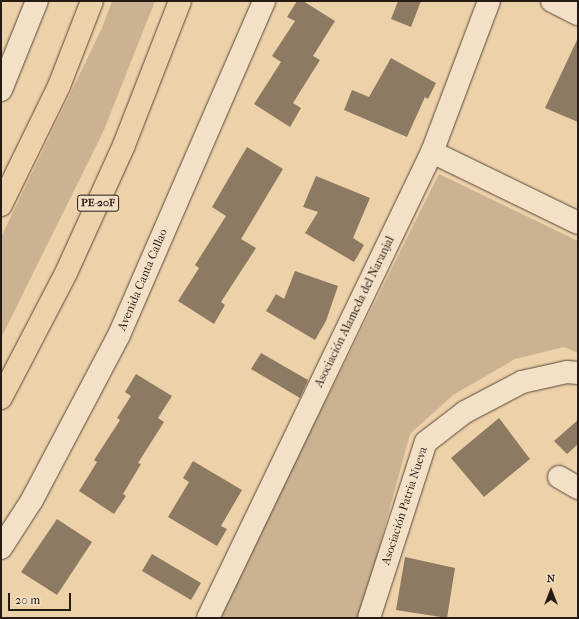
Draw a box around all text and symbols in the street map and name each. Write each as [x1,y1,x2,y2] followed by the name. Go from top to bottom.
[77,194,119,212] road number: PE-20F
[115,227,171,333] street label: Avenida Canta Callao
[312,234,398,390] street label: Asociación Alameda del Naranjal
[379,445,431,567] street label: Asociación Patria Nueva
[531,571,571,611] north arrow
[547,572,555,585] text: N
[10,585,73,611] scale bar
[15,593,40,607] text: 20 m

